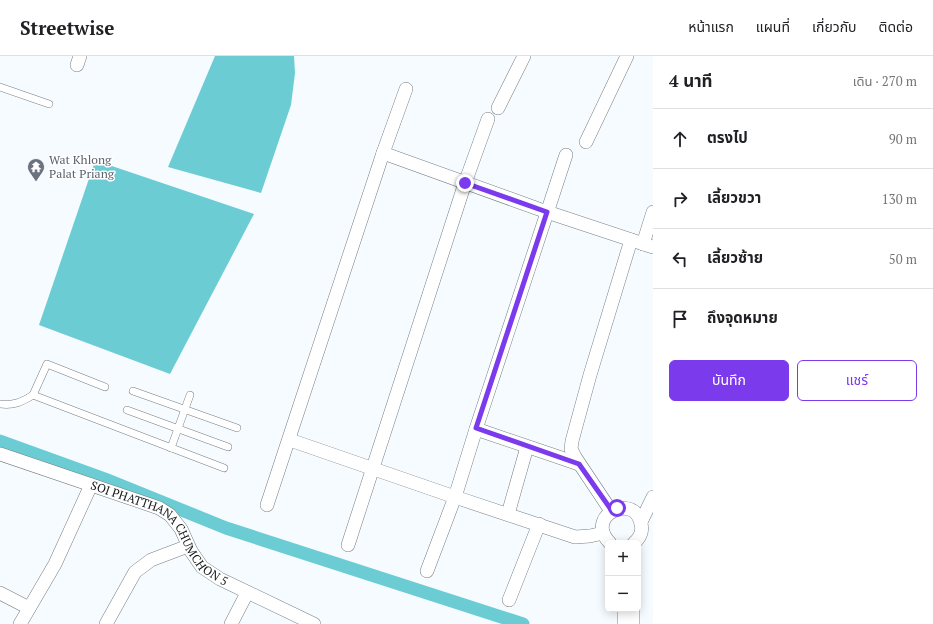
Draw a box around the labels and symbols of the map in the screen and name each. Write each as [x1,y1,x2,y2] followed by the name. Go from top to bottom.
[49,152,115,181] place label: Wat Khlong Palat Priang
[26,157,46,182] temple icon: Wat Khlong Palat Priang
[456,174,474,192] route end
[89,477,231,589] street label: SOI PHATTHANA CHUMCHON 5
[608,499,626,517] route start

